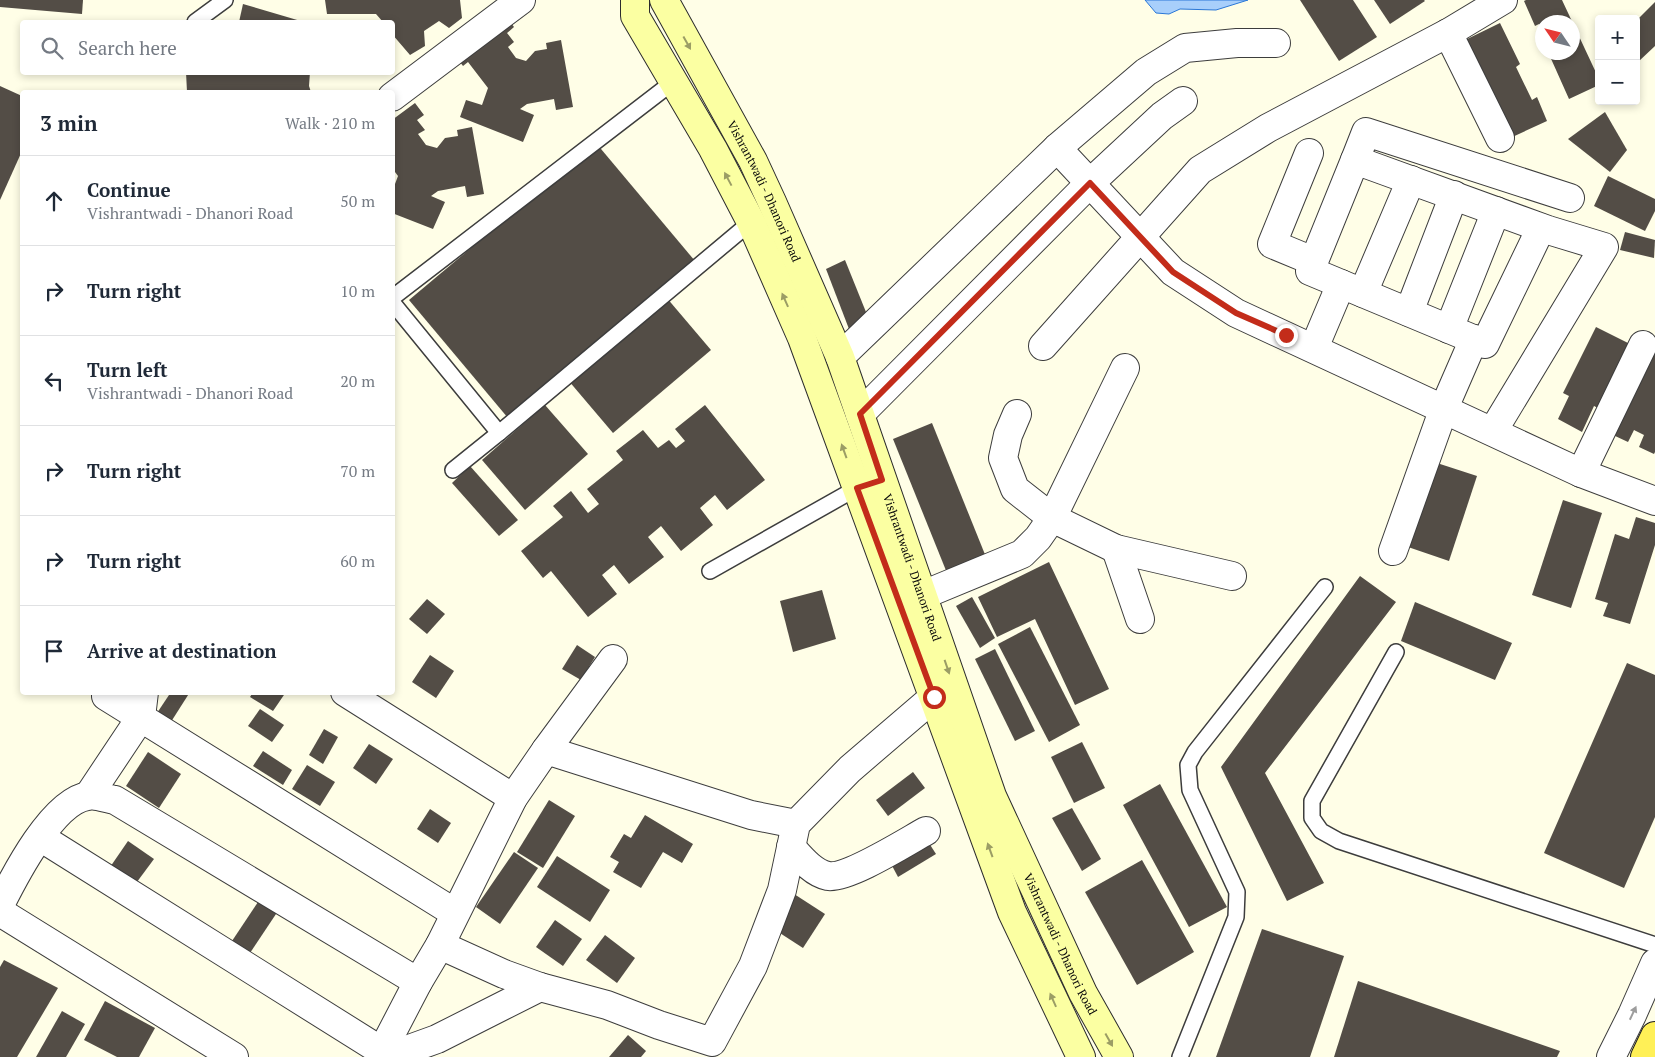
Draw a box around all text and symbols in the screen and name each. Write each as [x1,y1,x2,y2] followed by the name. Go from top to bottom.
[1535,15,1580,60] north arrow
[1595,15,1640,105] map controls
[1595,15,1640,60] button: +
[20,20,395,75] search box
[38,34,66,62] icon: search
[78,35,177,60] text: Search here
[683,36,692,49] one-way arrow
[1595,60,1640,105] button: −
[40,109,97,137] text: 3 min
[285,112,375,134] text: Walk · 210 m
[724,118,805,264] street label: Vishrantwadi - Dhanori Road
[724,172,733,186] one-way arrow
[87,177,171,202] text: Continue
[40,187,68,215] icon: ahead
[340,190,375,212] text: 50 m
[87,202,293,224] text: Vishrantwadi - Dhanori Road
[40,277,68,305] icon: right
[87,278,181,303] text: Turn right
[340,280,375,302] text: 10 m
[780,293,788,307] one-way arrow
[1275,324,1298,347] route end
[87,357,168,382] text: Turn left
[40,367,68,395] icon: left
[340,370,375,392] text: 20 m
[87,382,293,404] text: Vishrantwadi - Dhanori Road
[840,443,848,458] one-way arrow
[40,457,68,485] icon: right
[87,458,181,483] text: Turn right
[340,460,375,482] text: 70 m
[880,492,945,643] street label: Vishrantwadi - Dhanori Road
[40,547,68,575] icon: right
[87,548,181,573] text: Turn right
[340,550,375,572] text: 60 m
[40,637,68,665] icon: arrive
[87,638,276,663] text: Arrive at destination
[944,660,952,675] one-way arrow
[923,686,946,709] route start
[986,842,994,857] one-way arrow
[1021,871,1101,1017] street label: Vishrantwadi - Dhanori Road
[1049,993,1057,1007] one-way arrow
[1629,1006,1637,1020] one-way arrow
[1105,1034,1114,1047] one-way arrow

